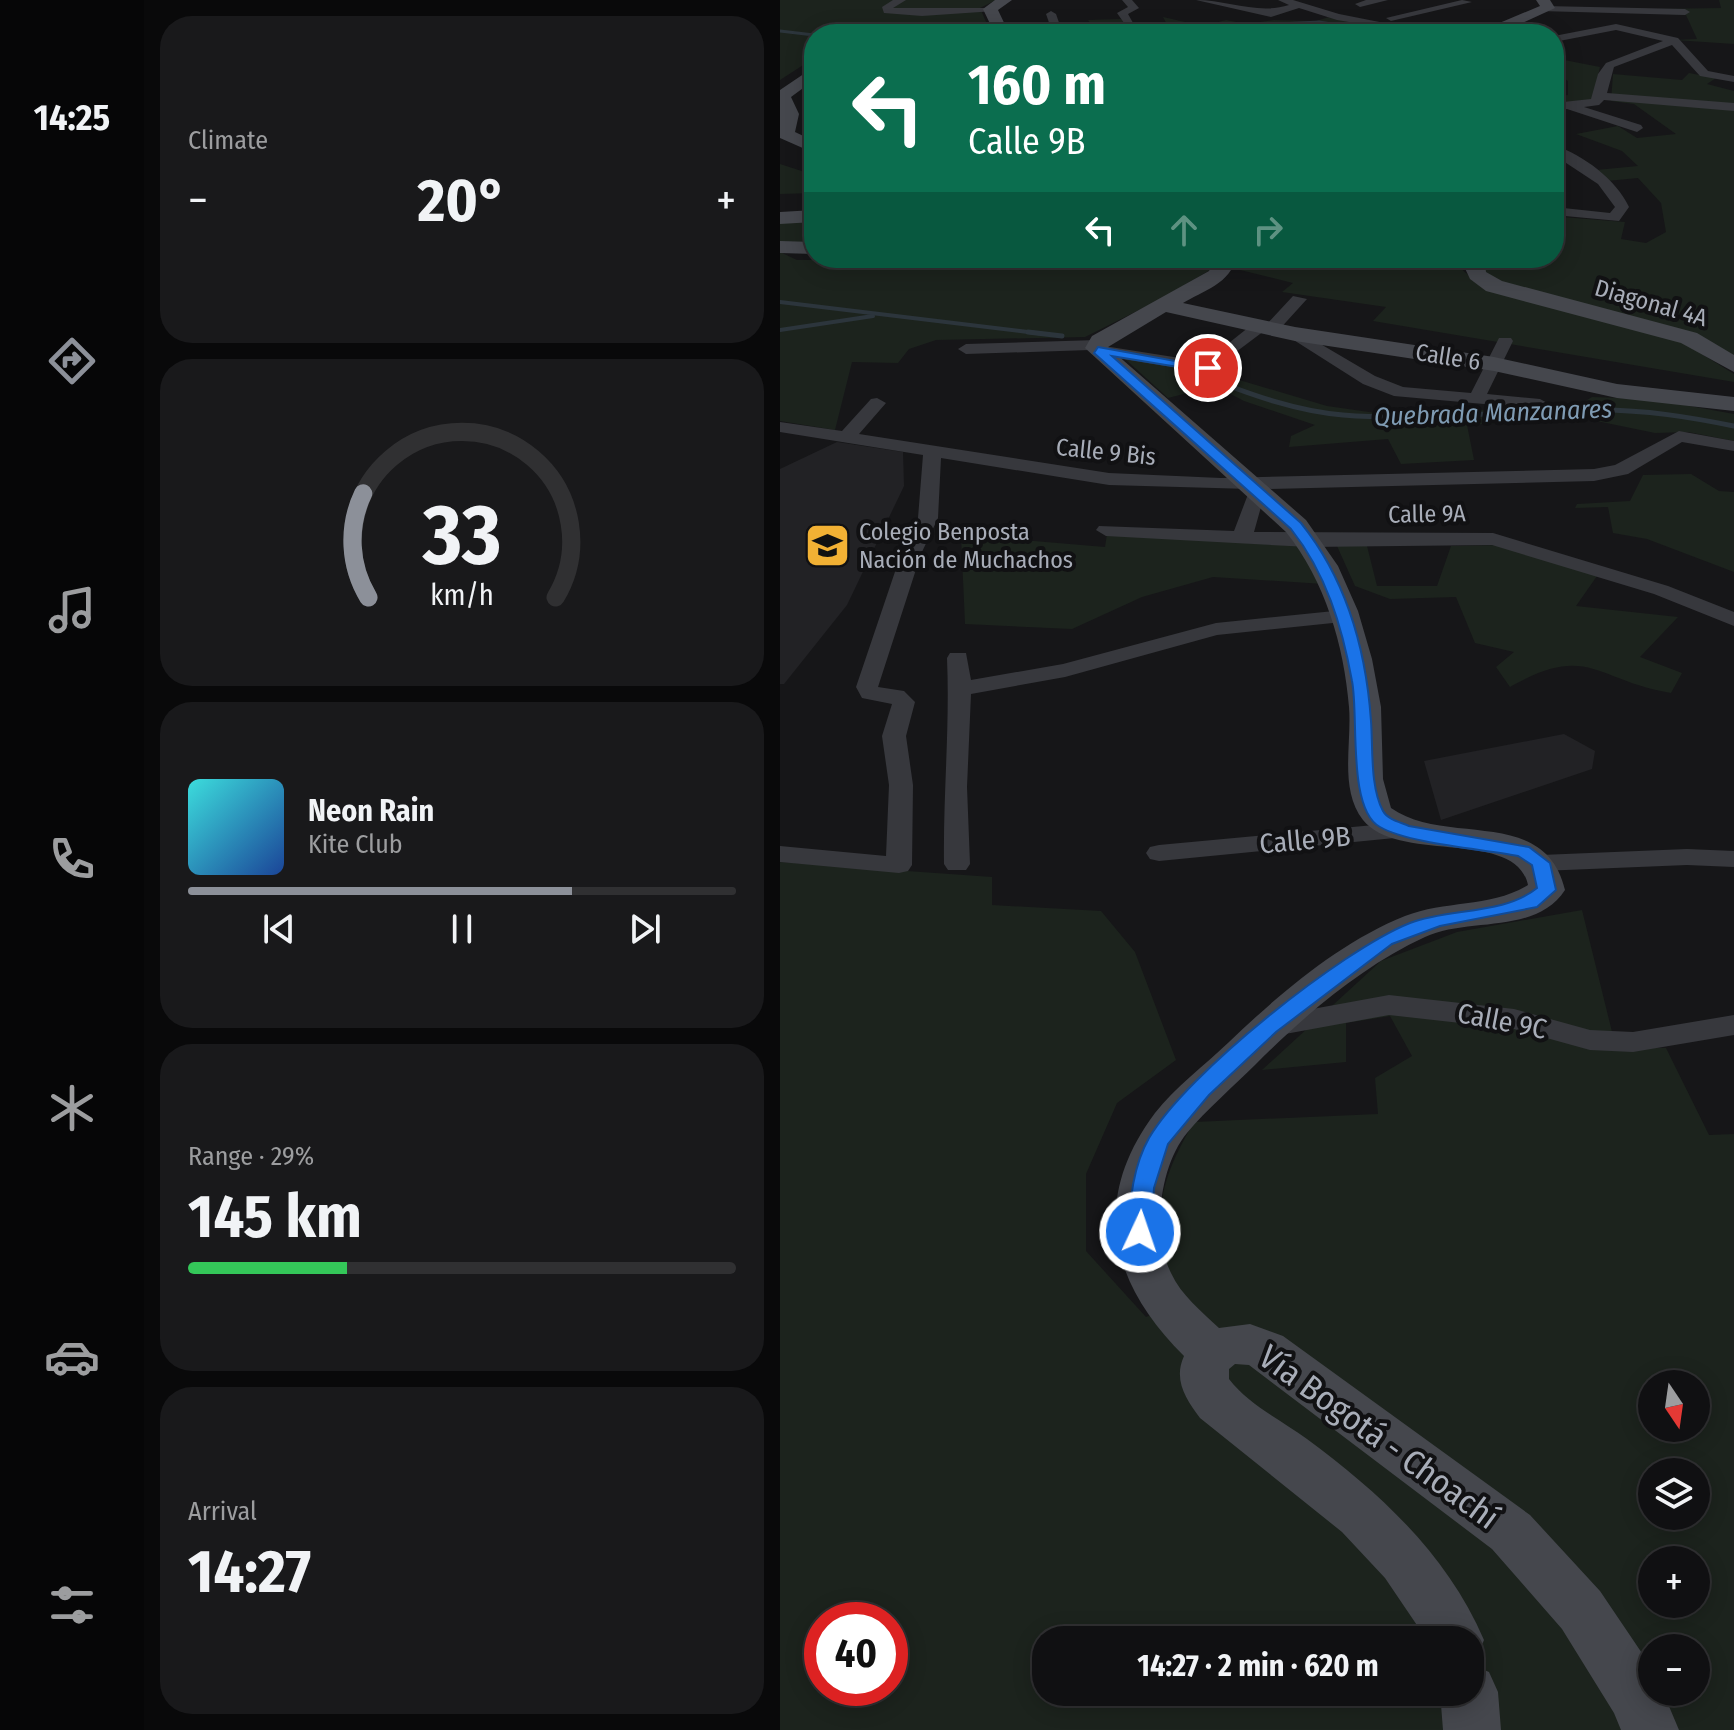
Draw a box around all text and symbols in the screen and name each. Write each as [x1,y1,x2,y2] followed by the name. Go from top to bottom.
[968,52,1106,119] text: 160 m
[836,56,940,160] icon: left
[34,96,110,140] text: 14:25
[968,120,1085,164] text: Calle 9B
[188,125,268,156] text: Climate
[418,165,506,237] text: 20°
[188,174,208,227] text: −
[716,174,736,227] text: +
[1078,208,1122,252] icon: left
[1162,208,1206,252] icon: ahead
[1246,208,1290,252] icon: right
[1592,274,1711,332] street label: Diagonal 4A
[44,333,100,389] icon: directions
[1174,334,1242,402] pin
[1413,338,1483,376] street label: Calle 6
[1186,346,1230,390] icon: arrive
[1373,393,1613,433] water label: Quebrada Manzanares
[1055,433,1157,471] street label: Calle 9 Bis
[422,486,501,586] text: 33
[1388,499,1466,529] street label: Calle 9A
[859,518,1073,574] place label: Colegio Benposta Nación de Muchachos
[804,522,852,570] school or university icon: Colegio Benposta Nación de Muchachos
[430,578,494,613] text: km/h
[44,582,100,638] icon: music
[308,793,434,829] text: Neon Rain
[1258,820,1352,860] street label: Calle 9B
[308,829,403,860] text: Kite Club
[44,831,100,887] icon: phone
[257,907,301,951] icon: previous
[440,907,484,951] icon: pause
[623,907,667,951] icon: next
[1455,996,1549,1046] street label: Calle 9C
[44,1080,100,1136] icon: climate
[188,1141,314,1172] text: Range · 29%
[188,1181,362,1253] text: 145 km
[1098,1190,1182,1274] position arrow
[44,1329,100,1385] icon: car
[1251,1336,1507,1538] street label: Vía Bogotá - Choachí
[1638,1370,1710,1442] north arrow
[1638,1370,1710,1706] map controls
[1638,1458,1710,1530] button: layers
[188,1496,257,1527] text: Arrival
[188,1536,311,1608] text: 14:27
[1638,1546,1710,1618] button: +
[44,1577,100,1633] icon: filters
[804,1602,908,1706] speed limit sign: 40
[1638,1634,1710,1706] button: −
[1137,1648,1379,1684] text: 14:27 · 2 min · 620 m

